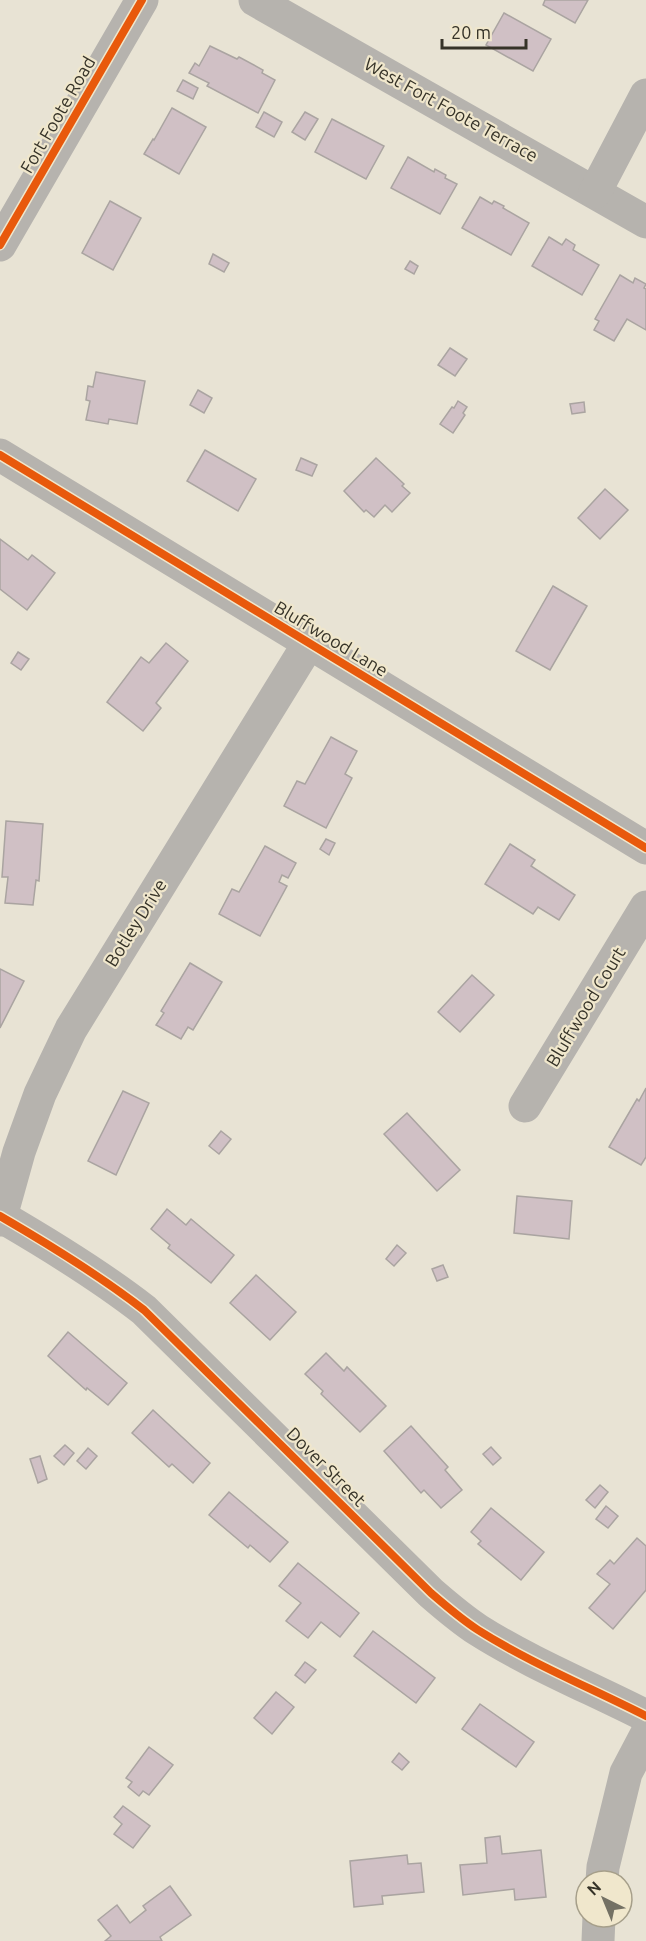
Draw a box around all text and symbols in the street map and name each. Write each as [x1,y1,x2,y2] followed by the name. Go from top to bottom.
[442,12,526,50] scale bar
[451,22,491,42] text: 20 m
[16,53,99,176] street label: Fort Foote Road
[361,53,542,165] street label: West Fort Foote Terrace
[271,596,392,680] street label: Bluffwood Lane
[100,875,170,970] street label: Botley Drive
[542,943,629,1070] street label: Bluffwood Court
[283,1423,370,1510] street label: Dover Street
[574,1869,634,1929] north arrow
[583,1877,604,1899] text: N

